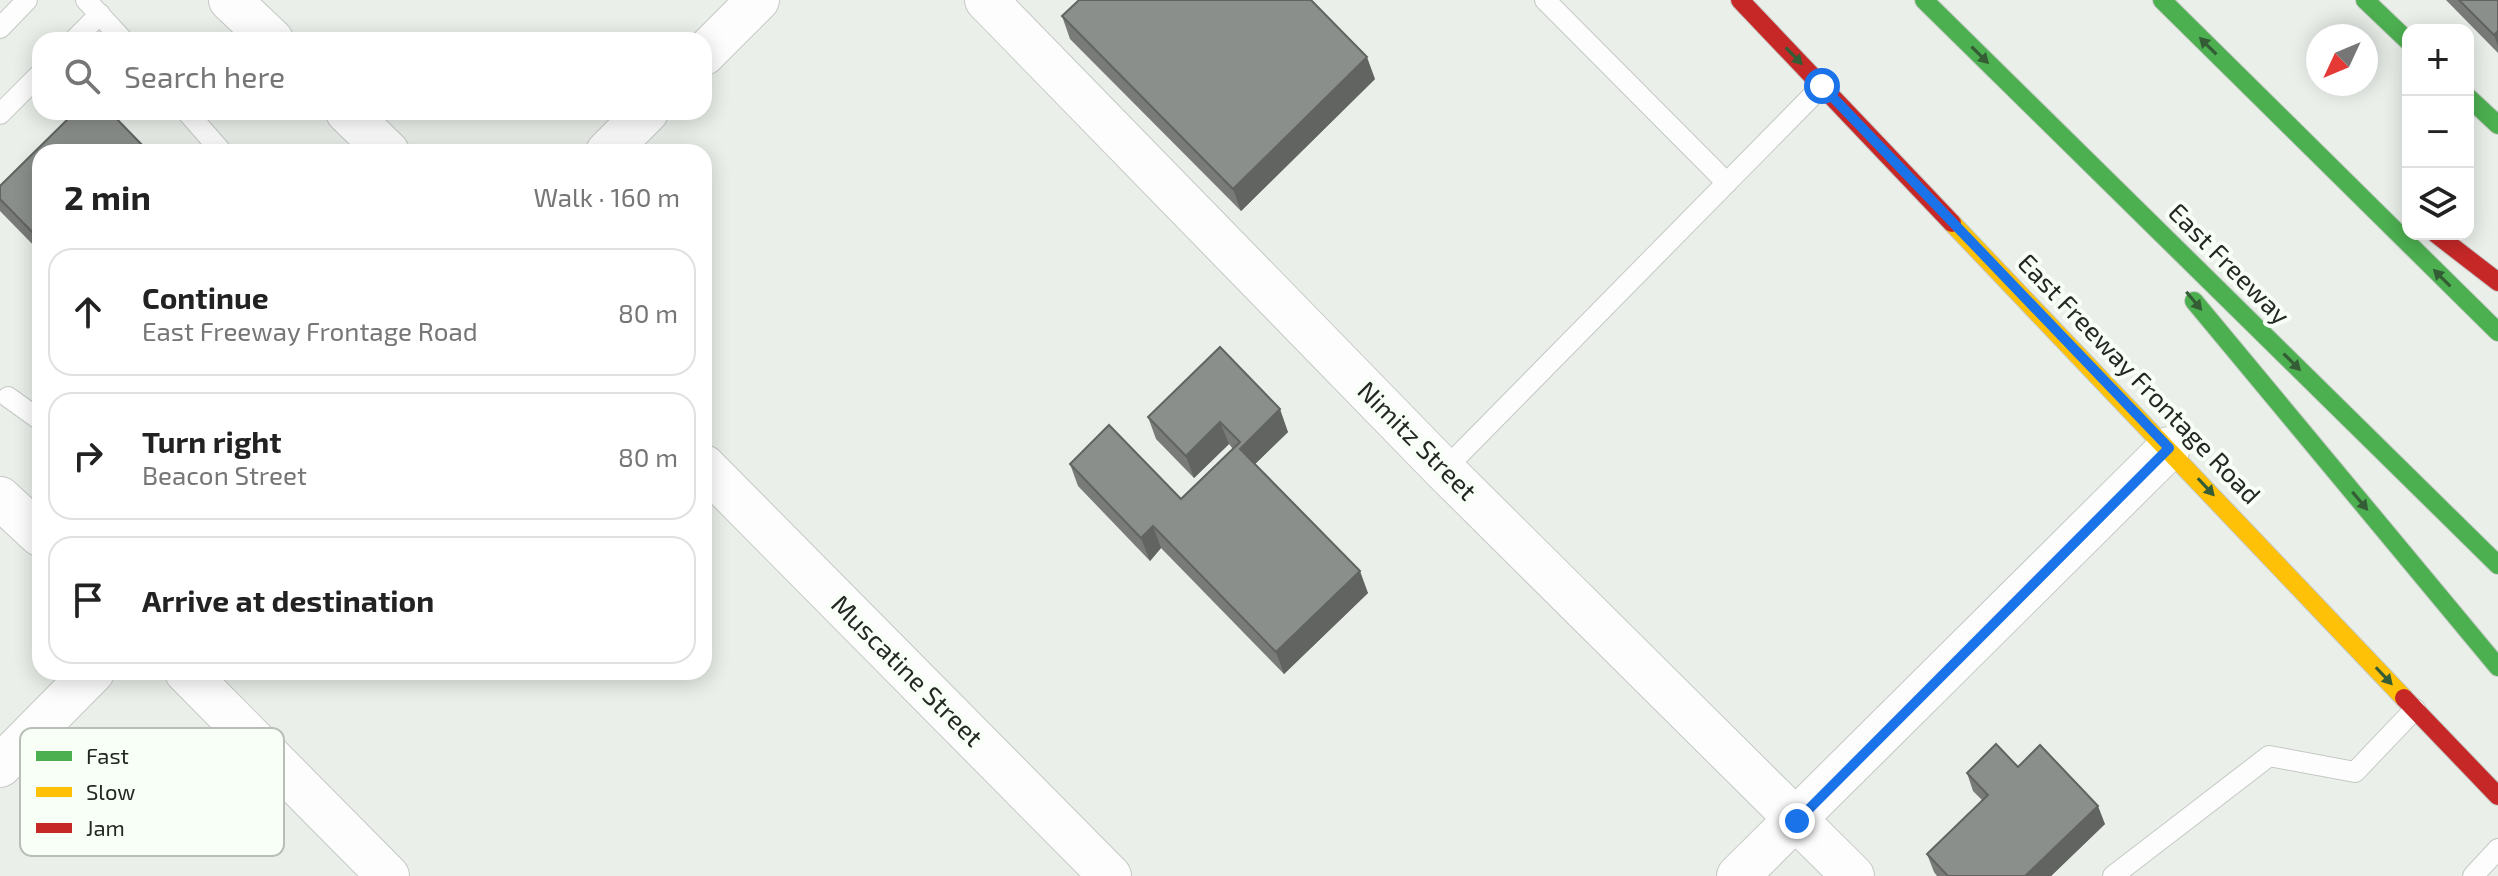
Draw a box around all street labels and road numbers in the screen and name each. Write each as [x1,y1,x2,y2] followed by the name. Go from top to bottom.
[2163,196,2297,330] street label: East Freeway
[2012,246,2268,509] street label: East Freeway Frontage Road
[1352,374,1484,506] street label: Nimitz Street
[826,588,990,752] street label: Muscatine Street

